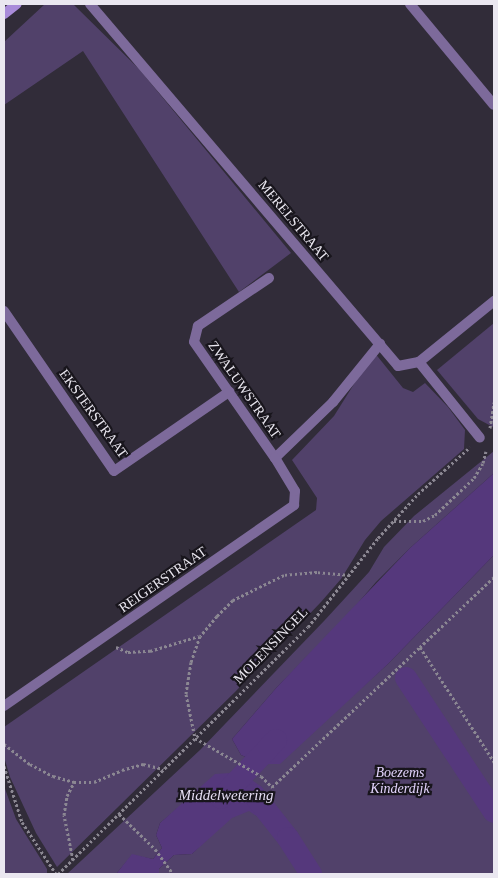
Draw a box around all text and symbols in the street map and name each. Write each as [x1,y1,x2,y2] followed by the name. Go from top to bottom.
[254,177,332,265] street label: MERELSTRAAT
[204,338,284,442] street label: ZWALUWSTRAAT
[55,366,131,462] street label: EKSTERSTRAAT
[116,543,210,617] street label: REIGERSTRAAT
[230,604,312,688] street label: MOLENSINGEL
[370,765,430,798] park label: Boezems Kinderdijk
[179,787,273,805] water label: Middelwetering

